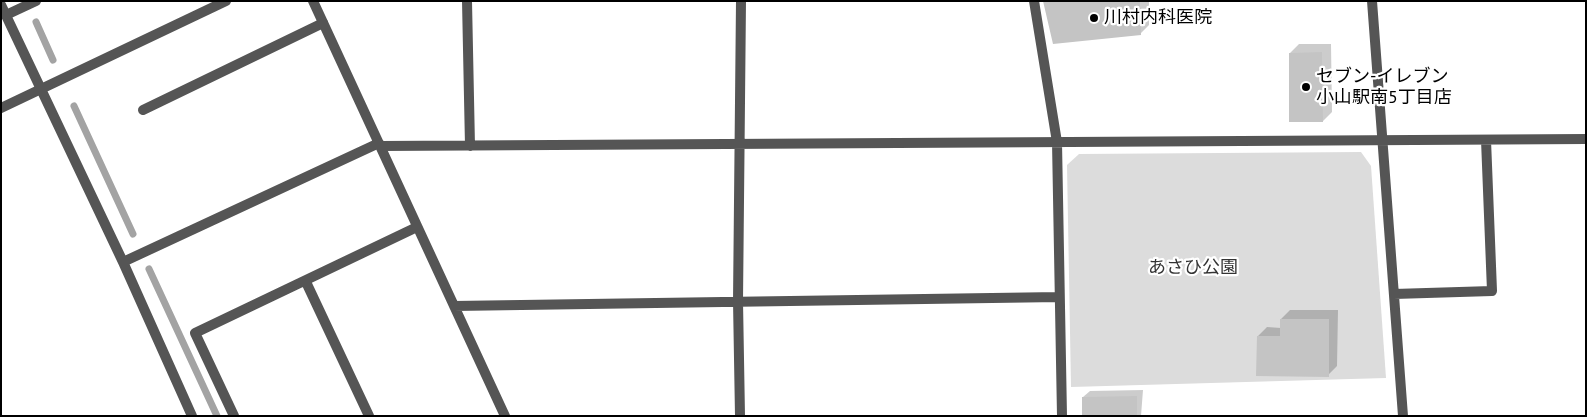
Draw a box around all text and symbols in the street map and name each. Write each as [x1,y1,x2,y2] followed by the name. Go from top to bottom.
[1104,7,1212,29] place label: 川村内科医院
[1088,12,1100,24] marker: 川村内科医院
[1316,66,1452,108] place label: セブン-イレブン 小山駅南5丁目店
[1300,81,1312,93] marker: セブン-イレブン 小山駅南5丁目店
[1148,257,1238,279] park label: あさひ公園

